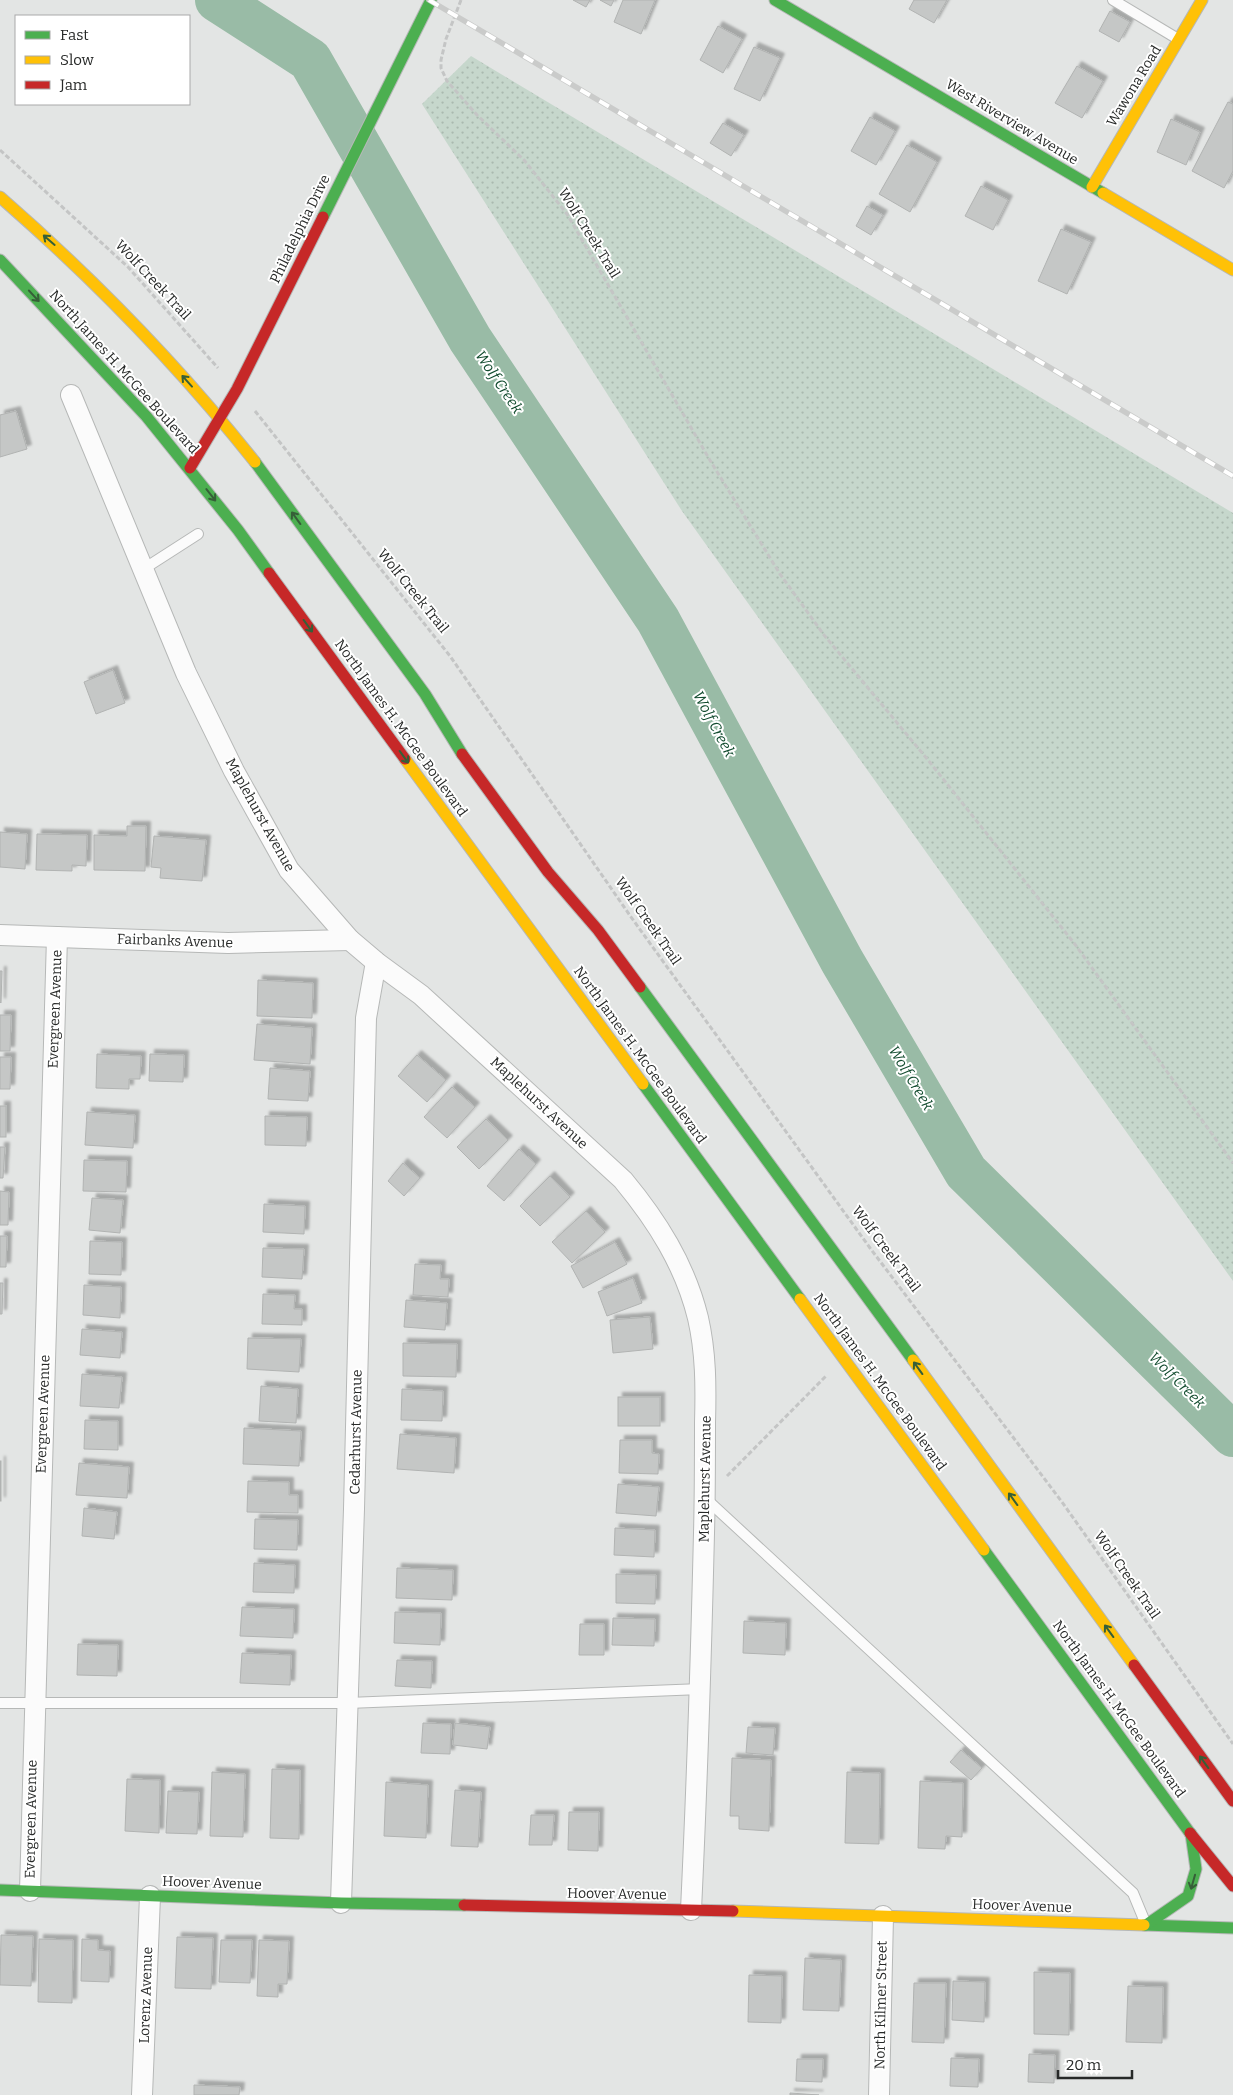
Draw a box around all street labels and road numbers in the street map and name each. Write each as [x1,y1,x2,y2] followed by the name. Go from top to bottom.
[1103,42,1165,130] street label: Wawona Road
[943,76,1081,168] street label: West Riverview Avenue
[266,172,334,286] street label: Philadelphia Drive
[554,185,624,281] street label: Wolf Creek Trail
[112,237,194,323] street label: Wolf Creek Trail
[46,287,202,457] street label: North James H. McGee Boulevard
[374,546,452,636] street label: Wolf Creek Trail
[331,636,471,820] street label: North James H. McGee Boulevard
[222,755,298,875] street label: Maplehurst Avenue
[611,874,685,968] street label: Wolf Creek Trail
[117,930,233,952] street label: Fairbanks Avenue
[44,949,66,1069] street label: Evergreen Avenue
[570,963,710,1147] street label: North James H. McGee Boulevard
[487,1053,591,1153] street label: Maplehurst Avenue
[848,1203,924,1295] street label: Wolf Creek Trail
[810,1290,950,1474] street label: North James H. McGee Boulevard
[32,1354,54,1474] street label: Evergreen Avenue
[346,1369,366,1495] street label: Cedarhurst Avenue
[695,1415,715,1543] street label: Maplehurst Avenue
[1090,1528,1164,1622] street label: Wolf Creek Trail
[1049,1617,1189,1801] street label: North James H. McGee Boulevard
[21,1760,41,1878] street label: Evergreen Avenue
[162,1873,262,1893] street label: Hoover Avenue
[567,1885,667,1903] street label: Hoover Avenue
[972,1896,1072,1916] street label: Hoover Avenue
[871,1940,891,2070] street label: North Kilmer Street
[136,1946,156,2044] street label: Lorenz Avenue

